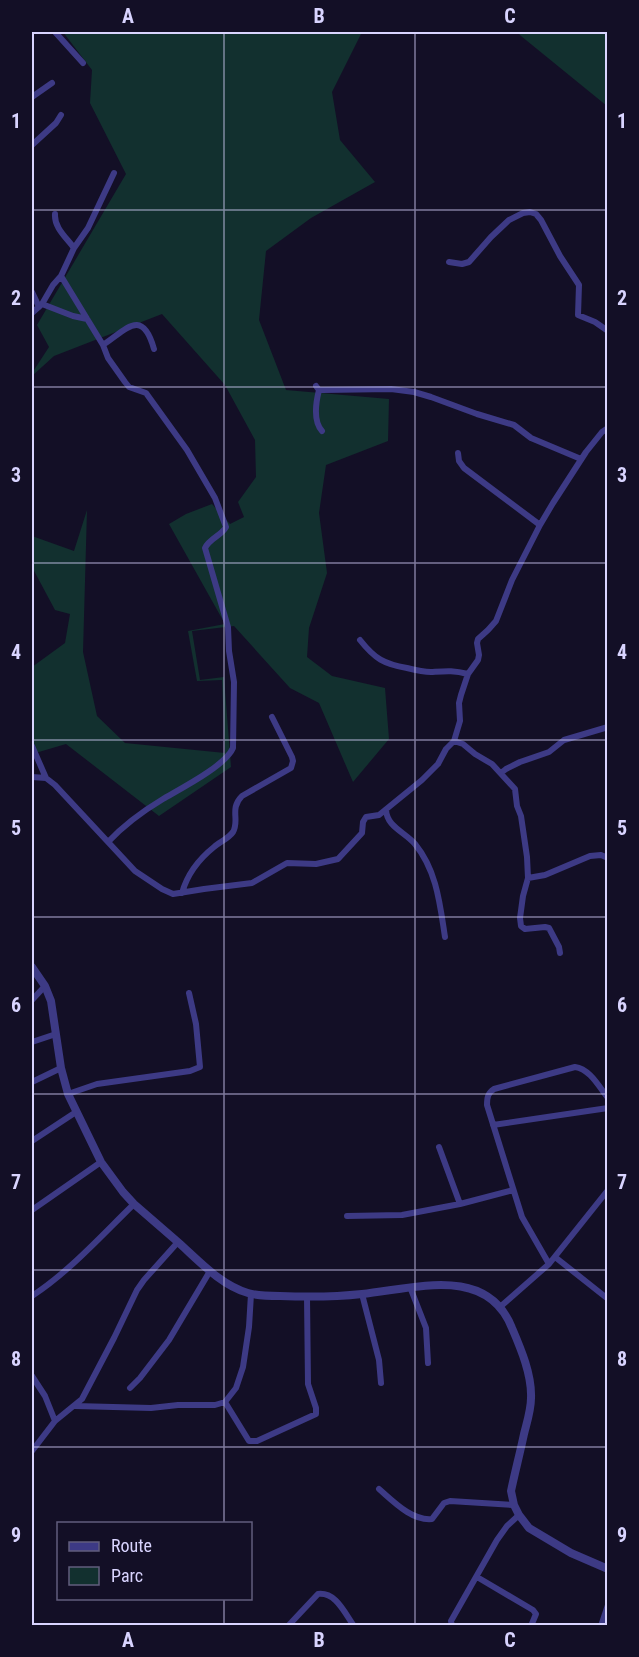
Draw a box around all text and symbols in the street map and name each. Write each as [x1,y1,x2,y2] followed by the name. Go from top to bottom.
[122,4,134,28] text: A
[313,4,325,28] text: B
[504,4,516,28] text: C
[11,109,21,133] text: 1
[617,109,627,133] text: 1
[11,286,21,310] text: 2
[617,286,627,310] text: 2
[11,463,21,487] text: 3
[617,463,627,487] text: 3
[11,640,21,664] text: 4
[617,640,627,664] text: 4
[11,816,21,840] text: 5
[617,816,627,840] text: 5
[11,993,21,1017] text: 6
[617,993,627,1017] text: 6
[11,1170,21,1194] text: 7
[617,1170,627,1194] text: 7
[11,1347,21,1371] text: 8
[617,1347,627,1371] text: 8
[57,1522,252,1600] legend
[11,1523,21,1547] text: 9
[617,1523,627,1547] text: 9
[111,1535,152,1556] text: Route
[111,1565,143,1586] text: Parc
[122,1628,134,1652] text: A
[313,1628,325,1652] text: B
[504,1628,516,1652] text: C

